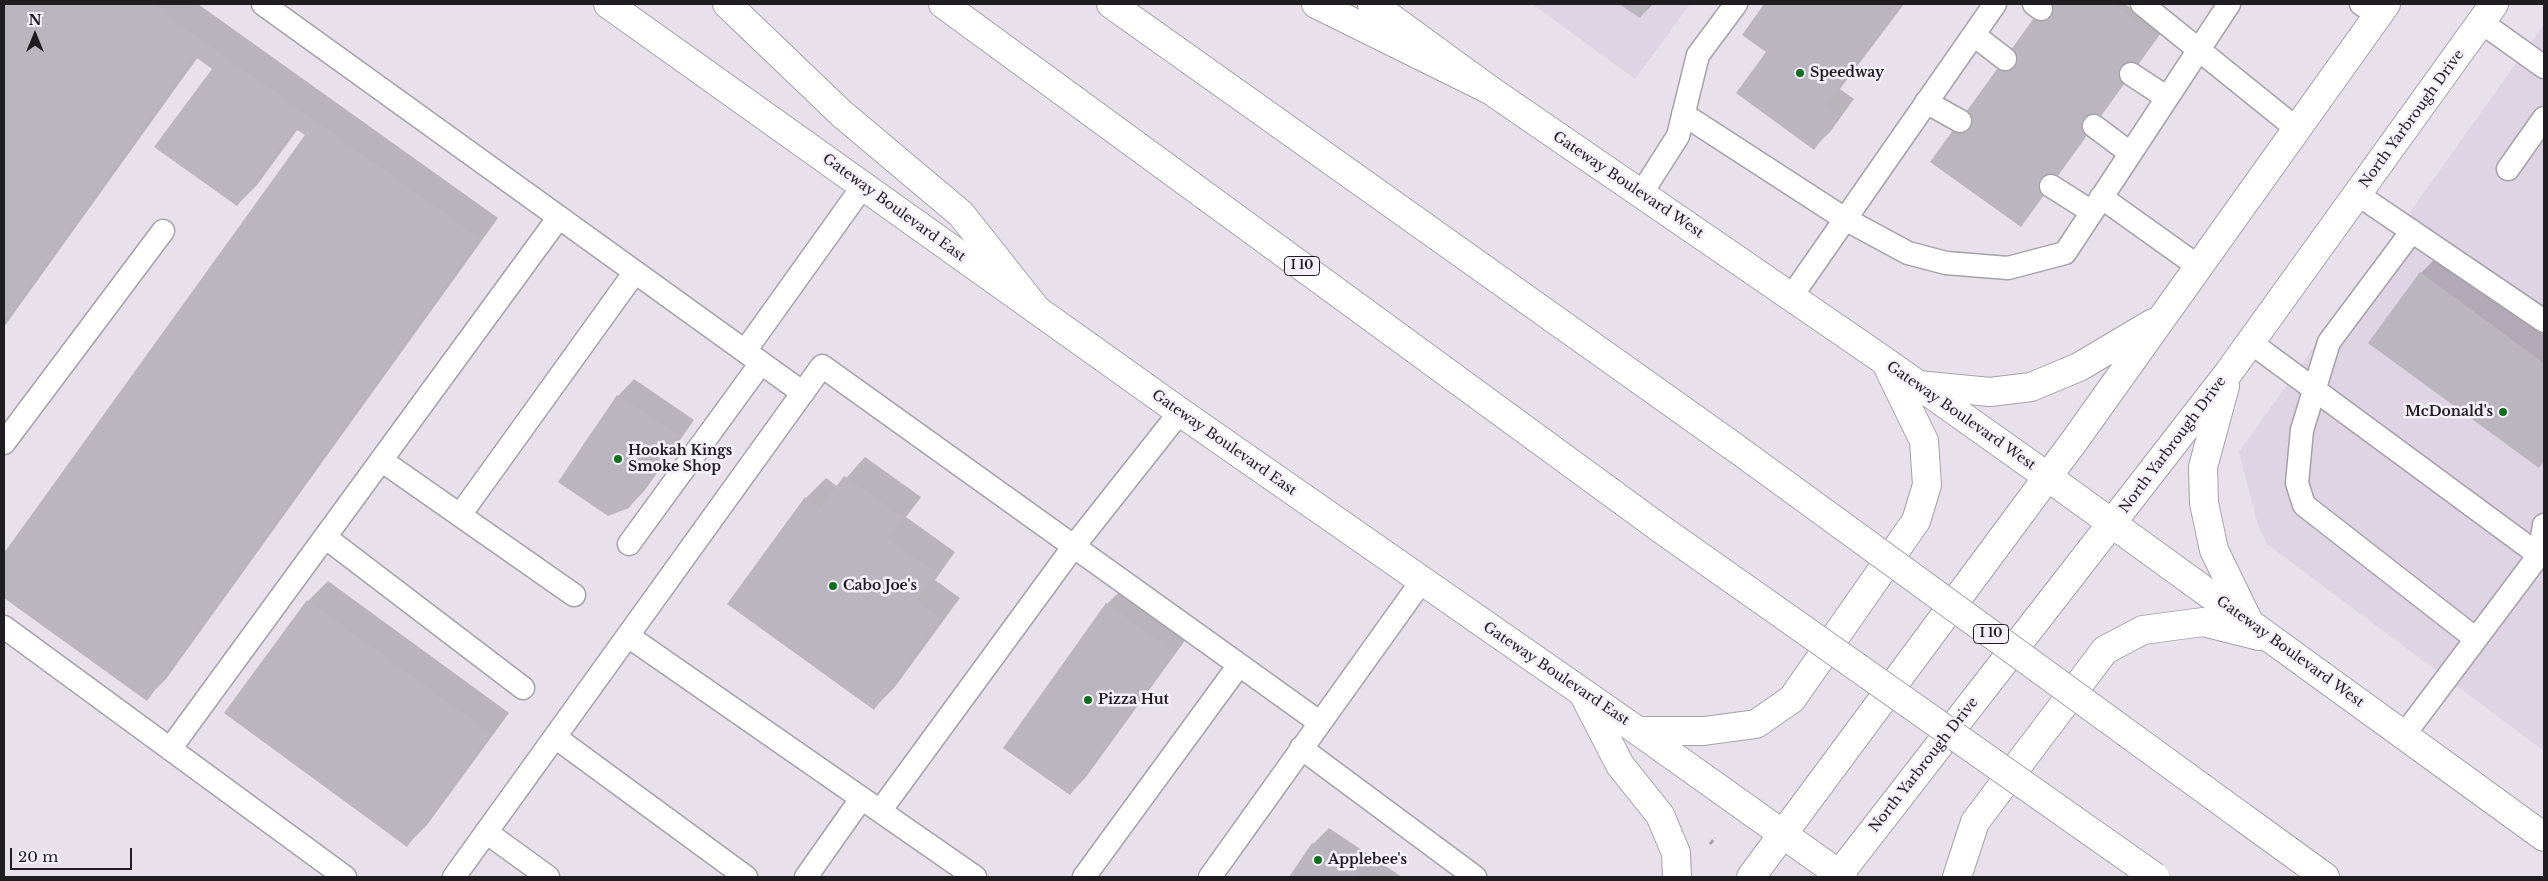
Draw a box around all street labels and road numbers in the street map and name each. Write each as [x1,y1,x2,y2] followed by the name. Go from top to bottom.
[2356,47,2468,191] street label: North Yarbrough Drive
[1549,128,1707,242] street label: Gateway Boulevard West
[819,150,969,266] street label: Gateway Boulevard East
[1284,256,1320,276] road number: I 10
[1883,358,2039,474] street label: Gateway Boulevard West
[2116,373,2230,517] street label: North Yarbrough Drive
[1148,387,1300,499] street label: Gateway Boulevard East
[2213,593,2367,711] street label: Gateway Boulevard West
[1480,619,1632,729] street label: Gateway Boulevard East
[1974,624,2008,644] road number: I 10
[1866,694,1982,836] street label: North Yarbrough Drive

